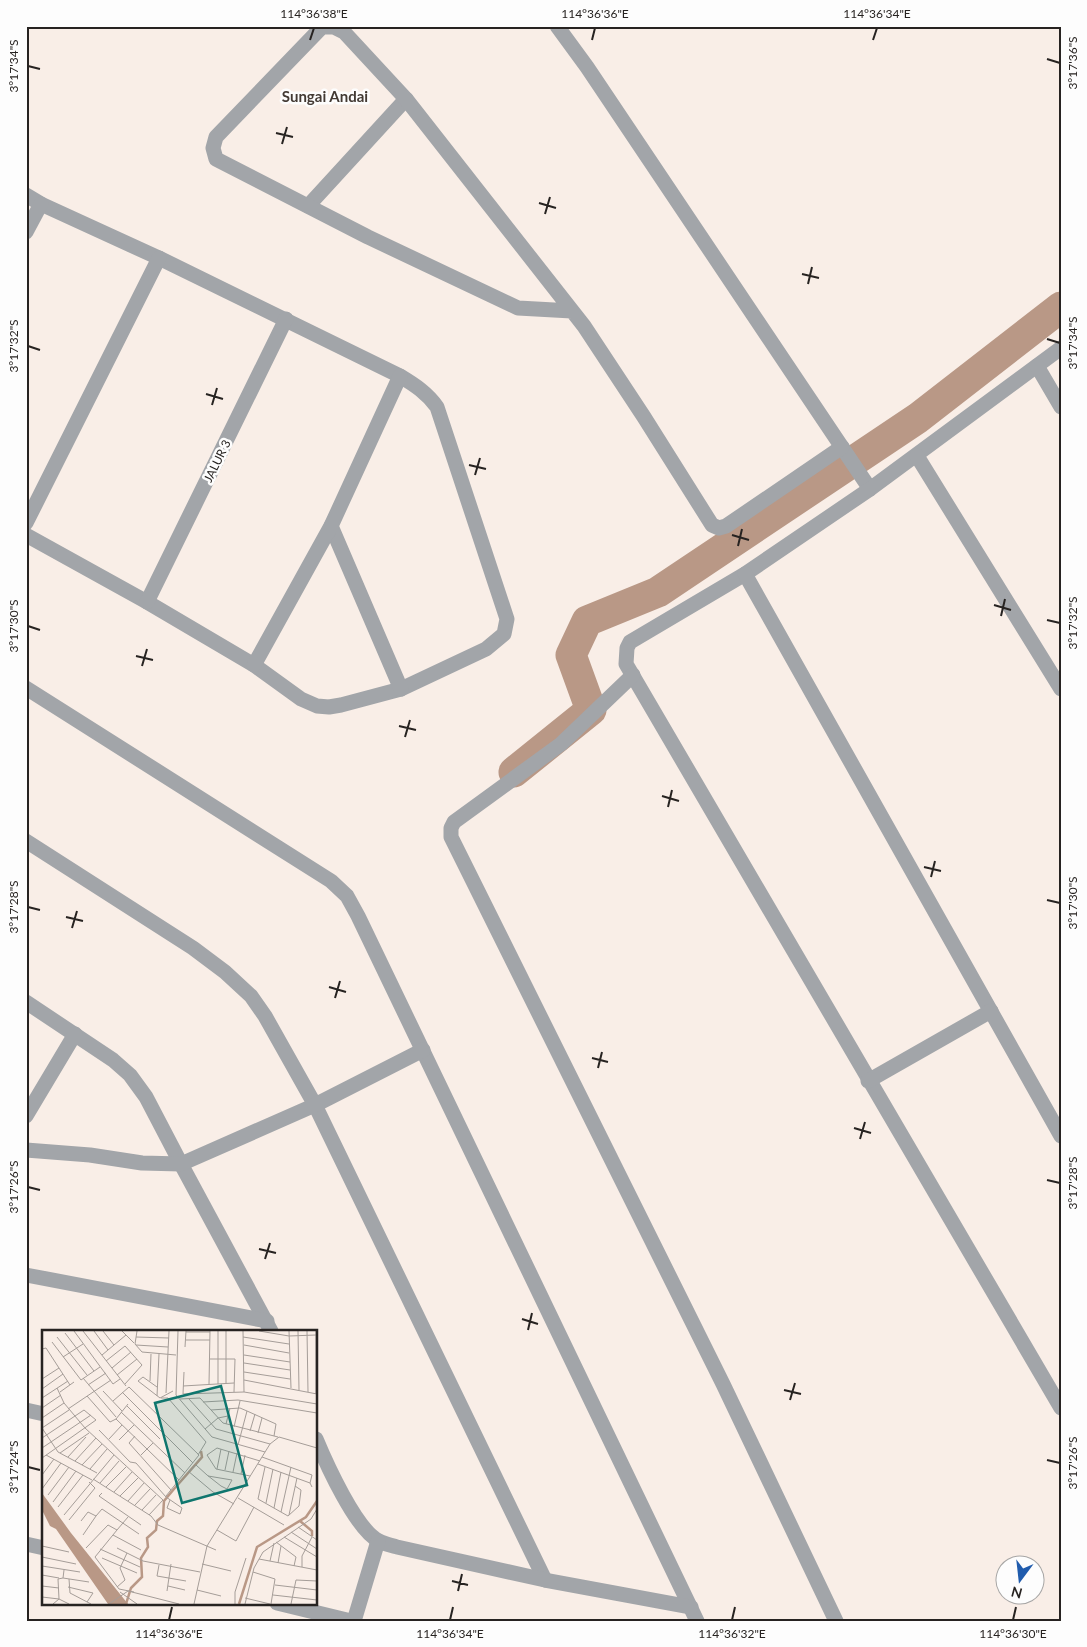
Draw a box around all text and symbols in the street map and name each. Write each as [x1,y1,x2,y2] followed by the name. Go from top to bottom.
[280,6,348,21] text: 114°36'38"E
[561,6,629,21] text: 114°36'36"E
[843,6,911,21] text: 114°36'34"E
[1065,36,1080,90] text: 3°17'36"S
[6,39,21,93] text: 3°17'34"S
[282,87,368,105] district label: Sungai Andai
[1065,316,1080,370] text: 3°17'34"S
[6,319,21,373] text: 3°17'32"S
[200,437,234,485] street label: JALUR 3
[1065,596,1080,650] text: 3°17'32"S
[6,599,21,653] text: 3°17'30"S
[1065,876,1080,930] text: 3°17'30"S
[6,880,21,934] text: 3°17'28"S
[1065,1156,1080,1210] text: 3°17'28"S
[6,1160,21,1214] text: 3°17'26"S
[42,1330,318,1604] inset map
[1065,1436,1080,1490] text: 3°17'26"S
[6,1440,21,1494] text: 3°17'24"S
[994,1554,1044,1604] north arrow
[1009,1583,1024,1603] text: N
[135,1626,203,1641] text: 114°36'36"E
[416,1626,484,1641] text: 114°36'34"E
[698,1626,766,1641] text: 114°36'32"E
[979,1626,1047,1641] text: 114°36'30"E

